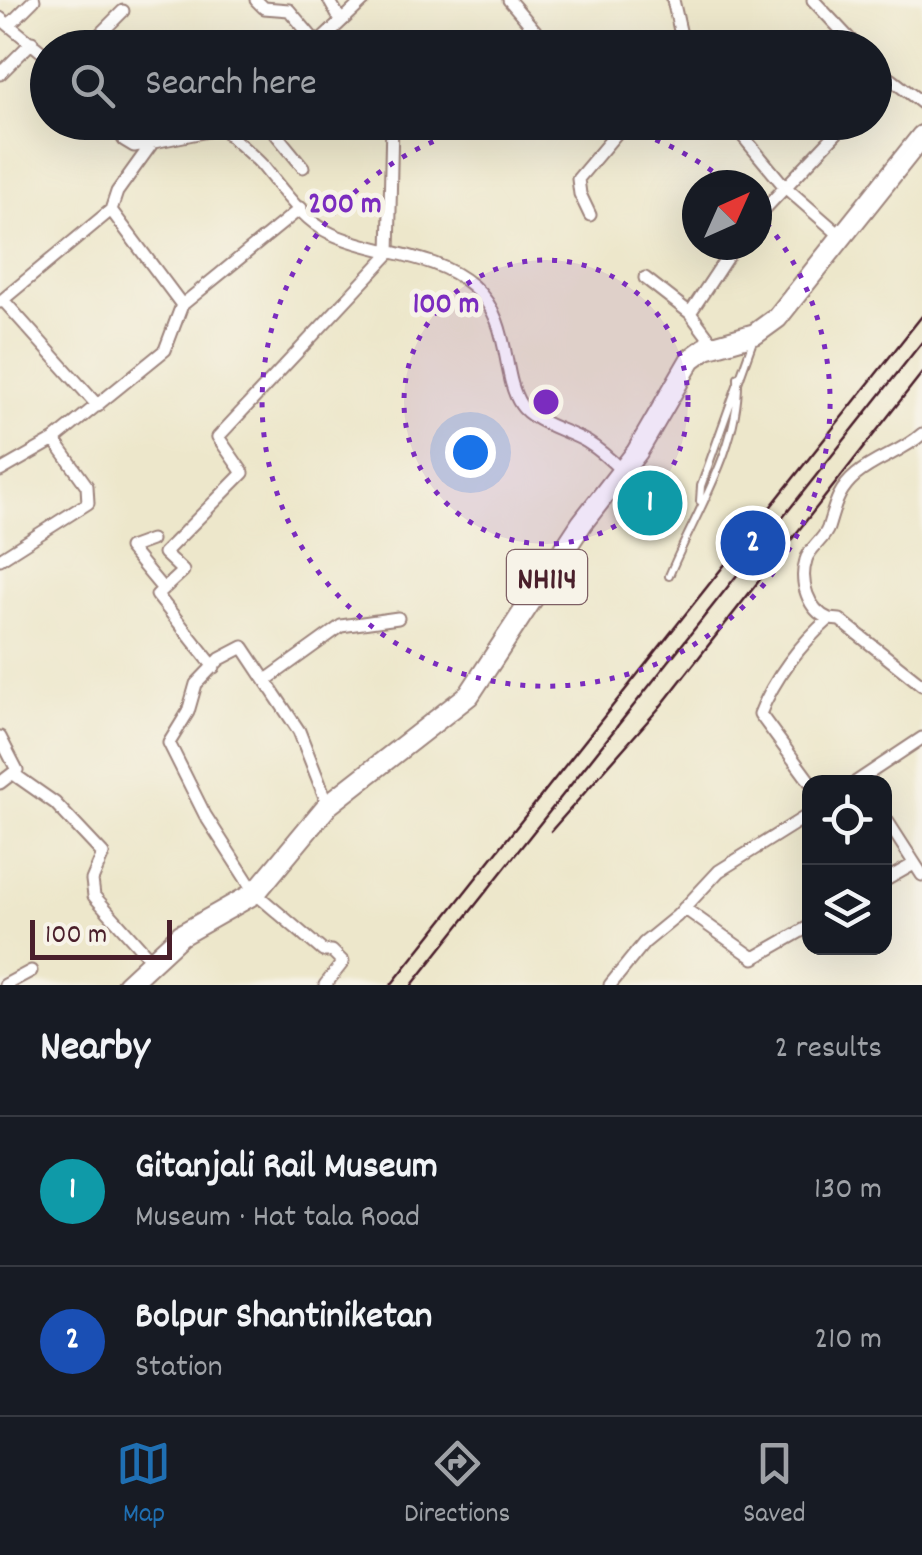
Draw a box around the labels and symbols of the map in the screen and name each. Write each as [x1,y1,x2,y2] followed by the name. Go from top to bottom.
[682,170,772,260] north arrow
[308,185,382,228] text: 200 m
[413,285,479,328] text: 100 m
[528,384,564,420] centre of rings
[445,427,496,478] your location
[618,466,682,540] pin: 1
[720,506,786,580] pin: 2
[507,550,587,604] road number: NH114
[30,915,172,960] scale bar

